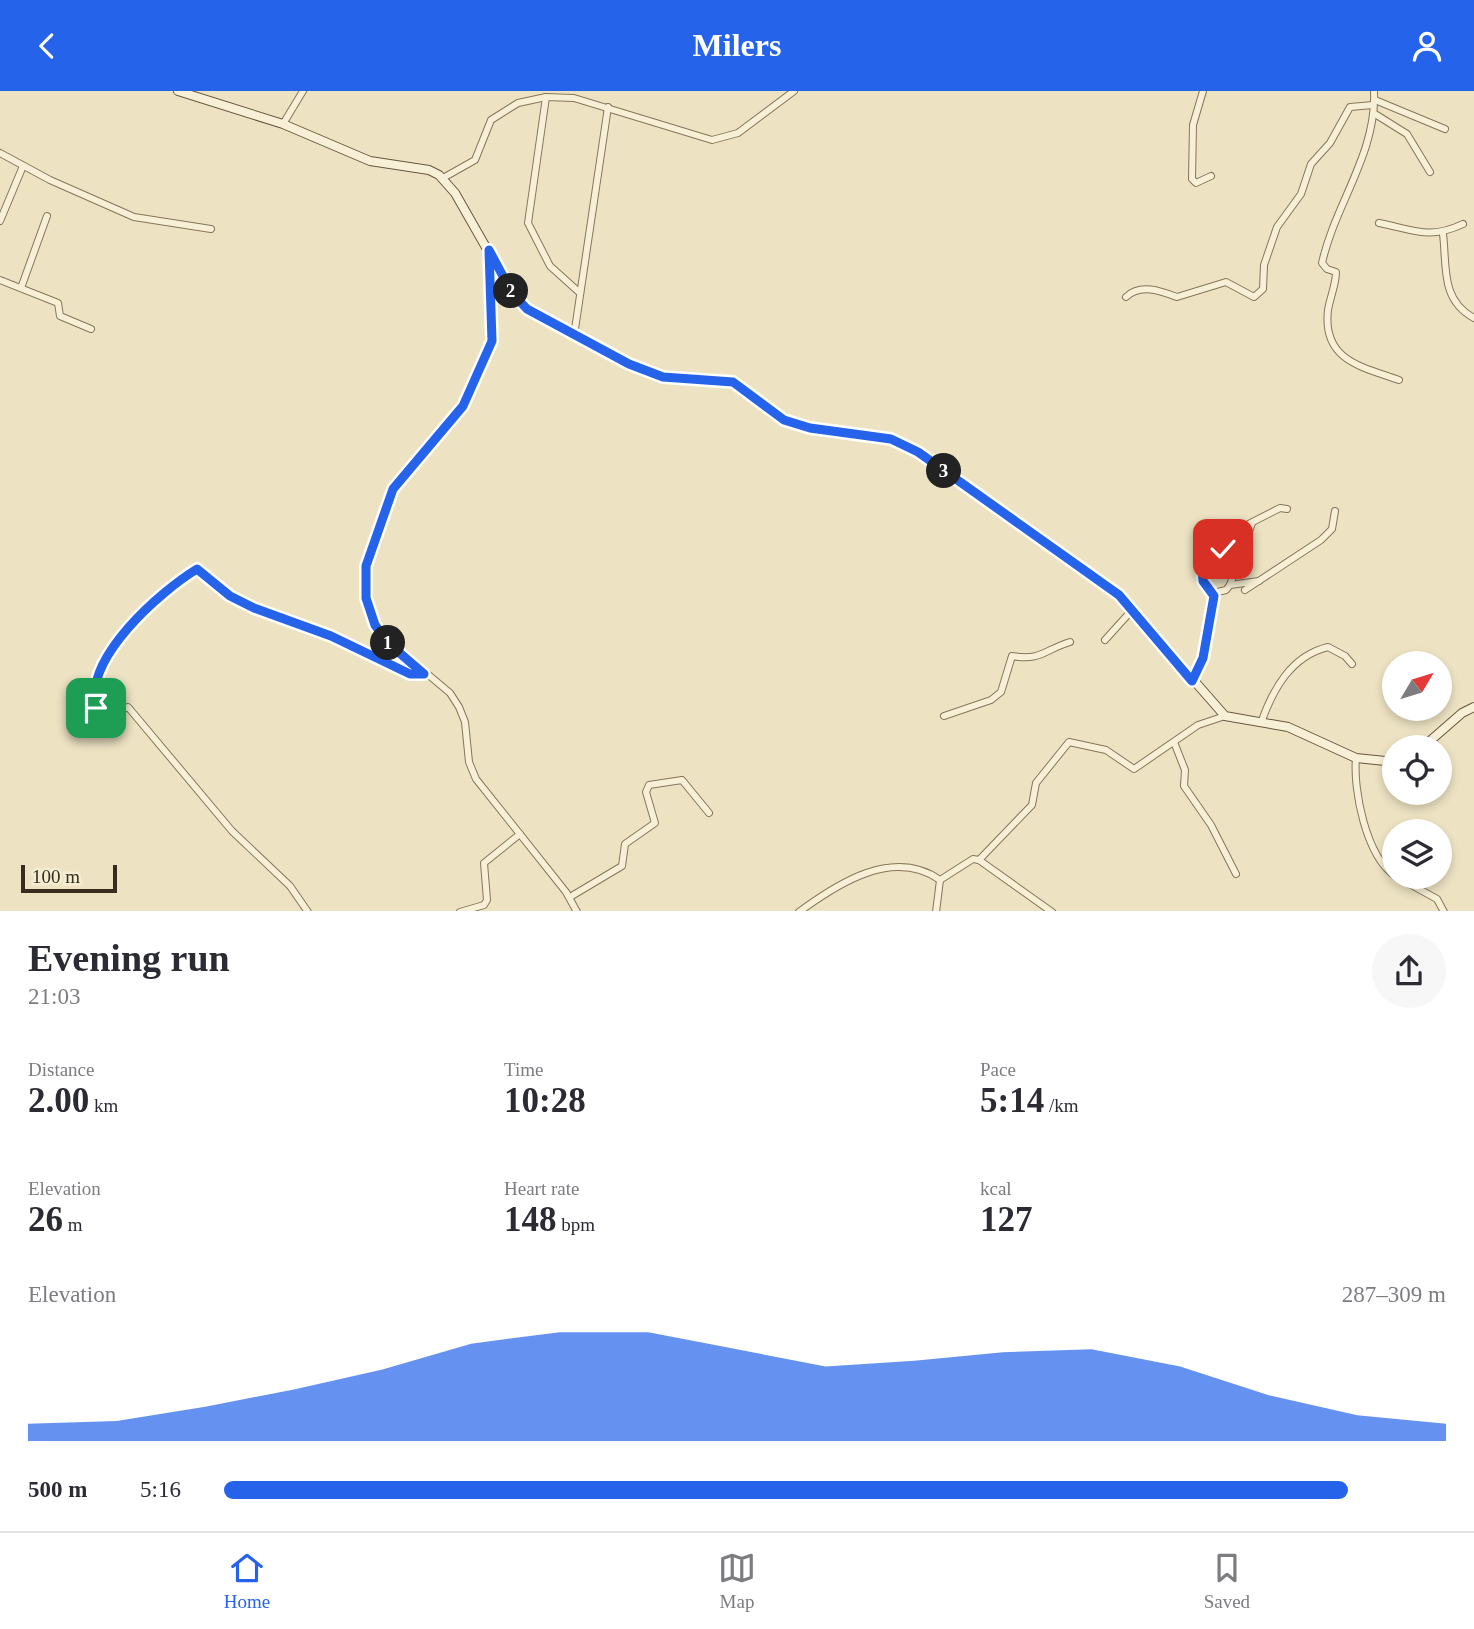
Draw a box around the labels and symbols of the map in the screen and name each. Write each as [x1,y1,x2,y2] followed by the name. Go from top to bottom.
[494,273,528,309] pin: 2
[926,453,962,489] pin: 3
[1193,519,1253,579] pin
[370,625,406,661] pin: 1
[1382,651,1452,721] north arrow
[66,678,126,738] pin
[21,863,117,894] scale bar

